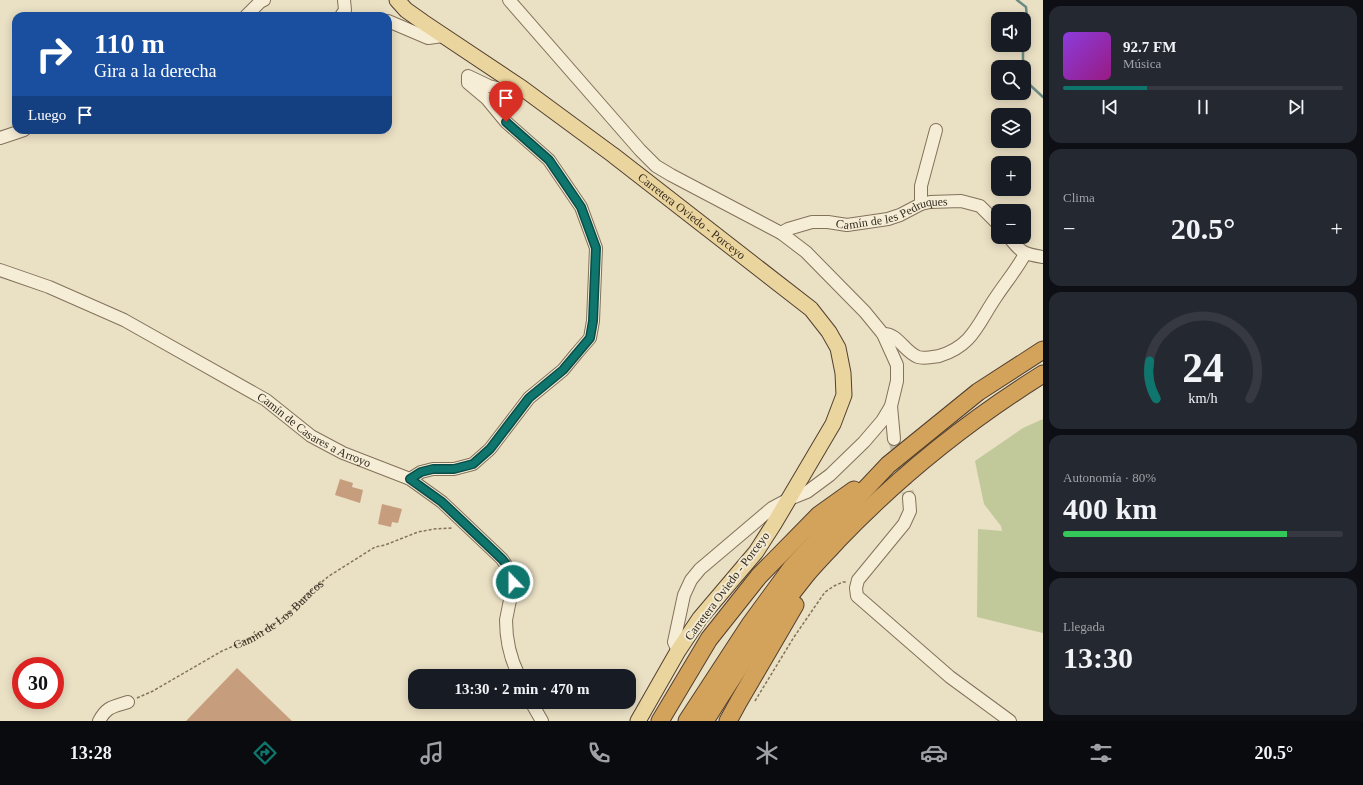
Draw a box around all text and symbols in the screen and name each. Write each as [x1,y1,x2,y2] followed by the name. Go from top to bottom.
[991,12,1031,244] map controls
[991,12,1031,52] button: sound
[28,28,80,80] icon: right
[94,28,165,59] text: 110 m
[1123,39,1176,55] text: 92.7 FM
[1123,56,1161,71] text: Música
[991,60,1031,100] button: search
[94,61,216,81] text: Gira a la derecha
[489,81,523,122] pin
[495,87,517,109] icon: arrive
[1099,96,1121,118] icon: previous
[1192,96,1214,118] icon: pause
[1285,96,1307,118] icon: next
[74,104,96,126] icon: arrive
[28,107,66,123] text: Luego
[991,108,1031,148] button: layers
[991,156,1031,196] button: +
[635,170,748,262] street label: Carretera Oviedo - Porceyo
[1063,190,1095,205] text: Clima
[835,194,948,232] street label: Camín de les Pedruques
[991,204,1031,244] button: −
[1171,212,1235,245] text: 20.5°
[1063,216,1075,241] text: −
[1331,216,1343,241] text: +
[1182,344,1224,390] text: 24
[1188,389,1218,405] text: km/h
[255,390,373,470] street label: Camín de Casares a Arroyo
[1063,470,1156,485] text: Autonomía · 80%
[1063,492,1157,525] text: 400 km
[682,529,772,643] street label: Carretera Oviedo - Porceyo
[492,561,534,603] position arrow
[231,576,327,652] street label: Camín de Los Buracos
[1063,619,1105,634] text: Llegada
[1063,641,1133,674] text: 13:30
[12,657,64,709] speed limit sign: 30
[455,681,590,697] text: 13:30 · 2 min · 470 m
[251,739,279,767] icon: directions
[418,739,446,767] icon: music
[585,739,613,767] icon: phone
[753,739,781,767] icon: climate
[920,739,948,767] icon: car
[1087,739,1115,767] icon: filters
[70,743,112,763] text: 13:28
[1255,743,1293,763] text: 20.5°

